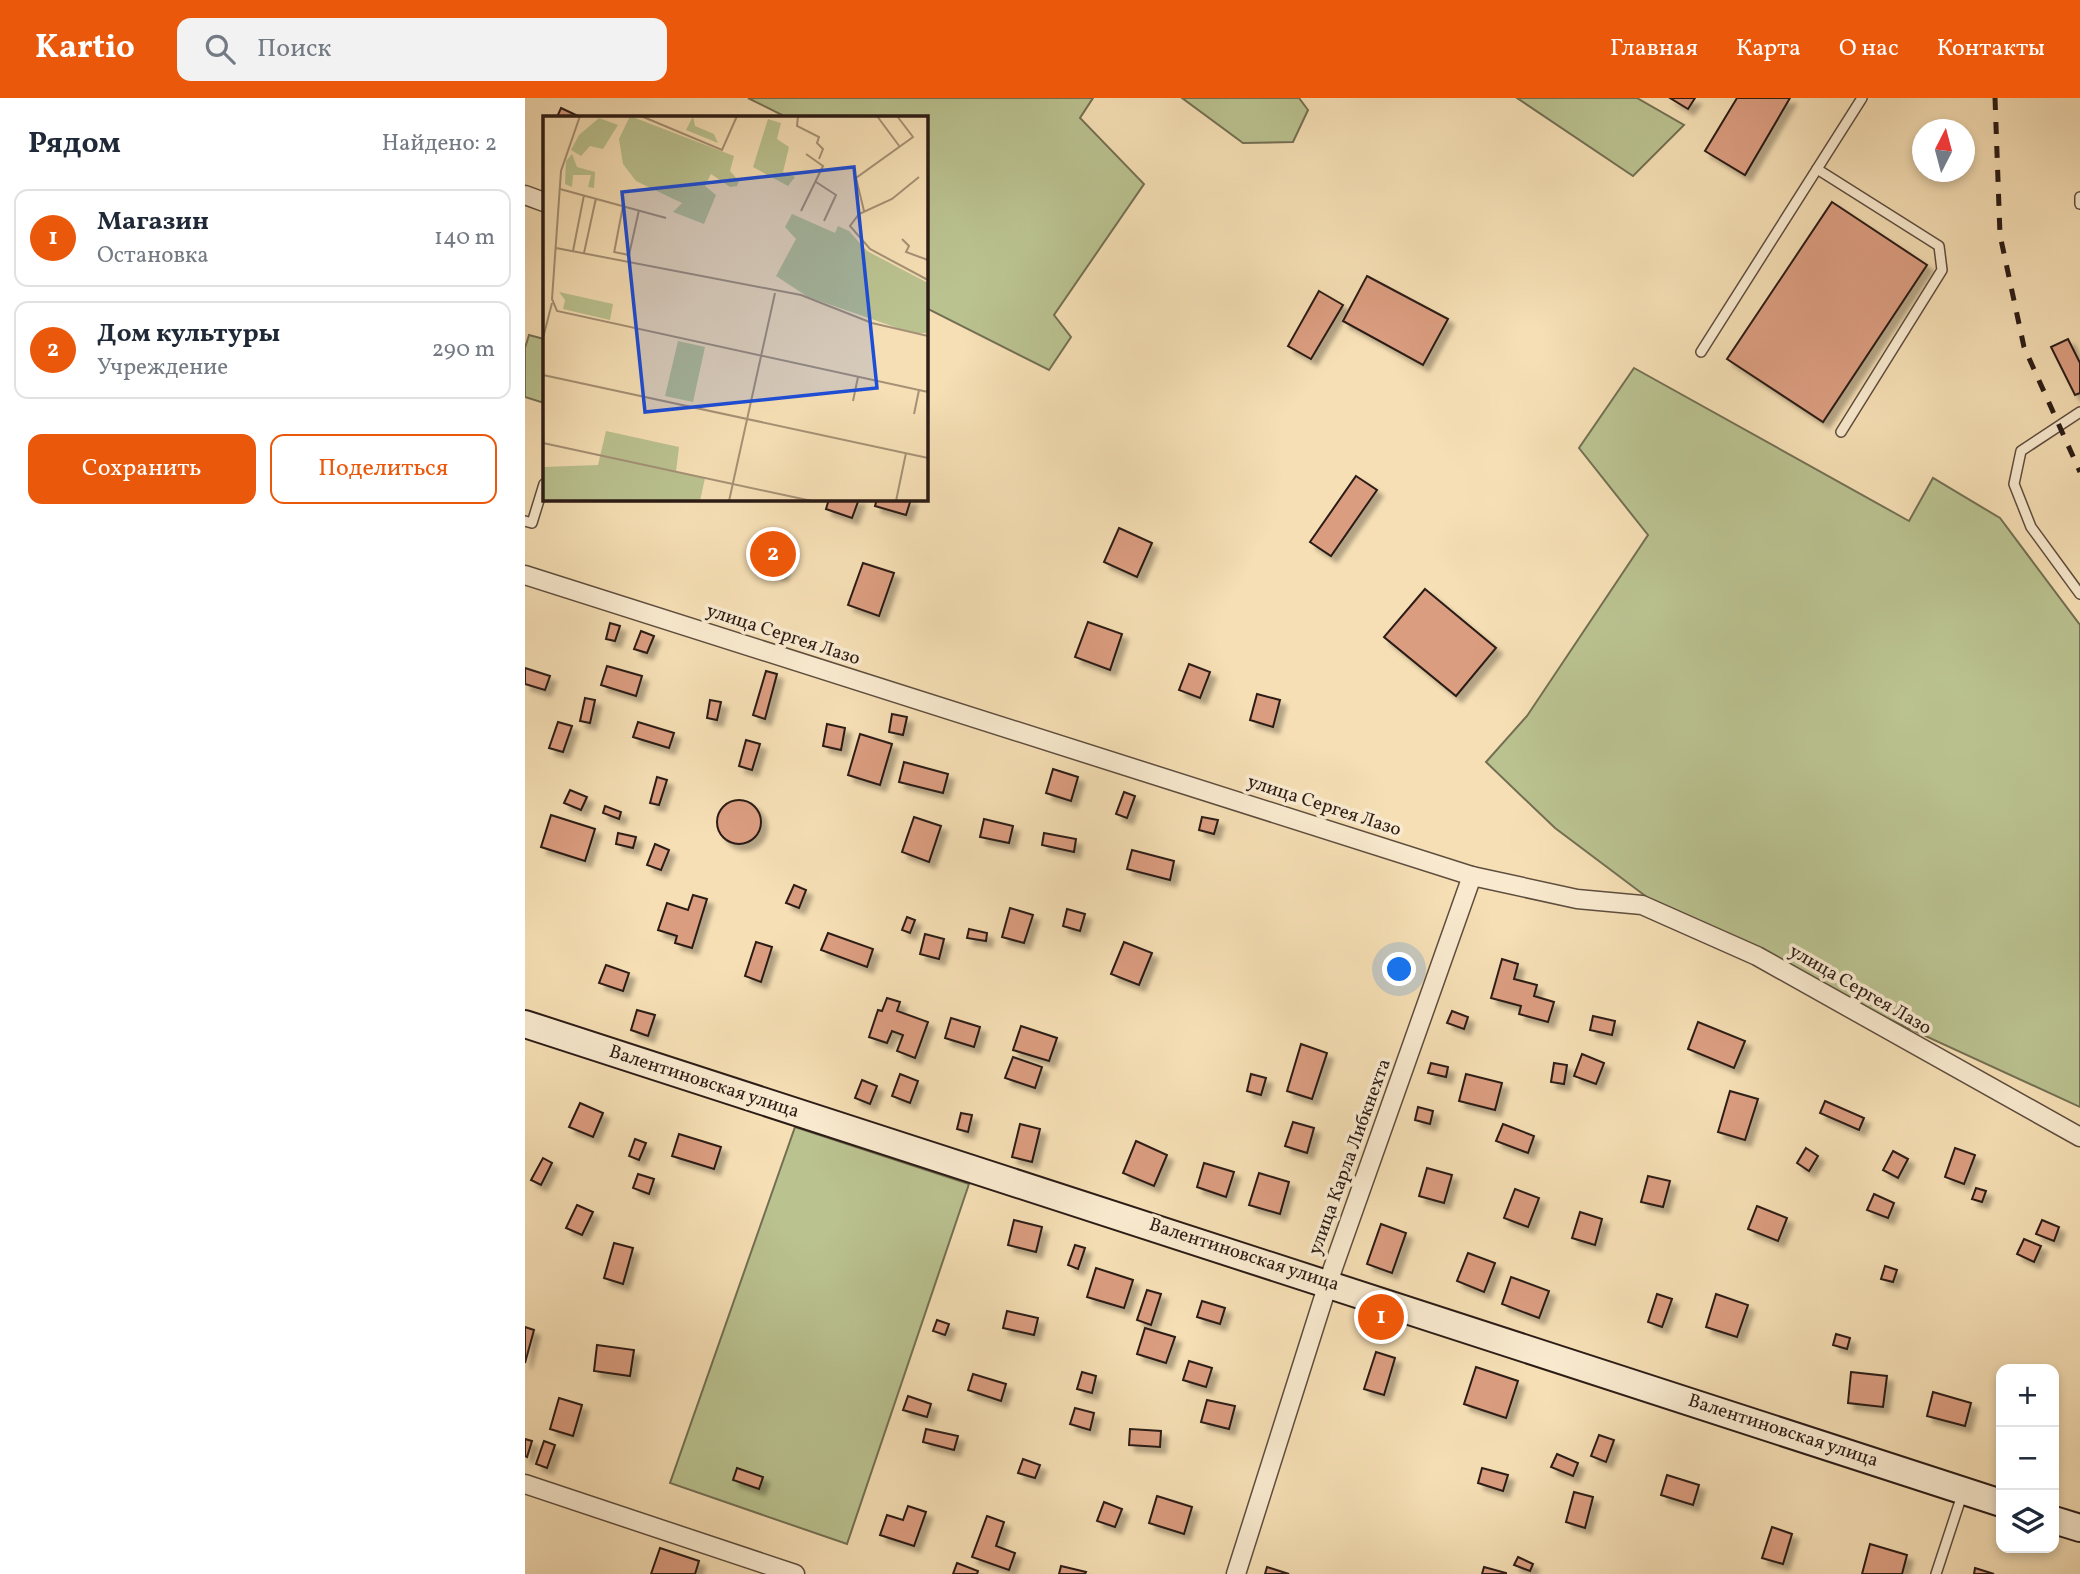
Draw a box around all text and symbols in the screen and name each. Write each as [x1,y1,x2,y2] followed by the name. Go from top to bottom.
[177,18,667,81] search box
[35,26,135,72] text: Kartio
[201,30,239,68] icon: search
[257,31,331,67] text: Поиск
[1610,32,1698,66] text: Главная
[1736,32,1801,66] text: Карта
[1839,32,1899,66] text: О нас
[1937,32,2045,66] text: Контакты
[543,116,927,500] inset map
[1912,119,1975,182] north arrow
[28,123,121,165] text: Рядом
[382,128,497,160] text: Найдено: 2
[97,204,209,240] text: Магазин
[48,222,58,254] text: 1
[434,222,495,254] text: 140 m
[97,240,209,272] text: Остановка
[97,316,280,352] text: Дом культуры
[47,334,59,366] text: 2
[432,334,495,366] text: 290 m
[97,352,228,384] text: Учреждение
[28,434,256,504] button: Сохранить
[270,434,497,504] button: Поделиться
[750,528,796,580] pin: 2
[703,598,863,672] street label: улица Сергея Лазо
[1244,769,1404,843] street label: улица Сергея Лазо
[1784,939,1936,1041] street label: улица Сергея Лазо
[1382,952,1416,986] your location
[606,1039,802,1125] street label: Валентиновская улица
[1302,1055,1398,1259] street label: улица Карла Либкнехта
[1146,1212,1342,1298] street label: Валентиновская улица
[1358,1291,1404,1343] pin: 1
[1996,1364,2059,1553] map controls
[1996,1364,2059,1427] button: +
[1685,1388,1881,1474] street label: Валентиновская улица
[1996,1427,2059,1490] button: −
[1996,1490,2059,1553] button: layers

